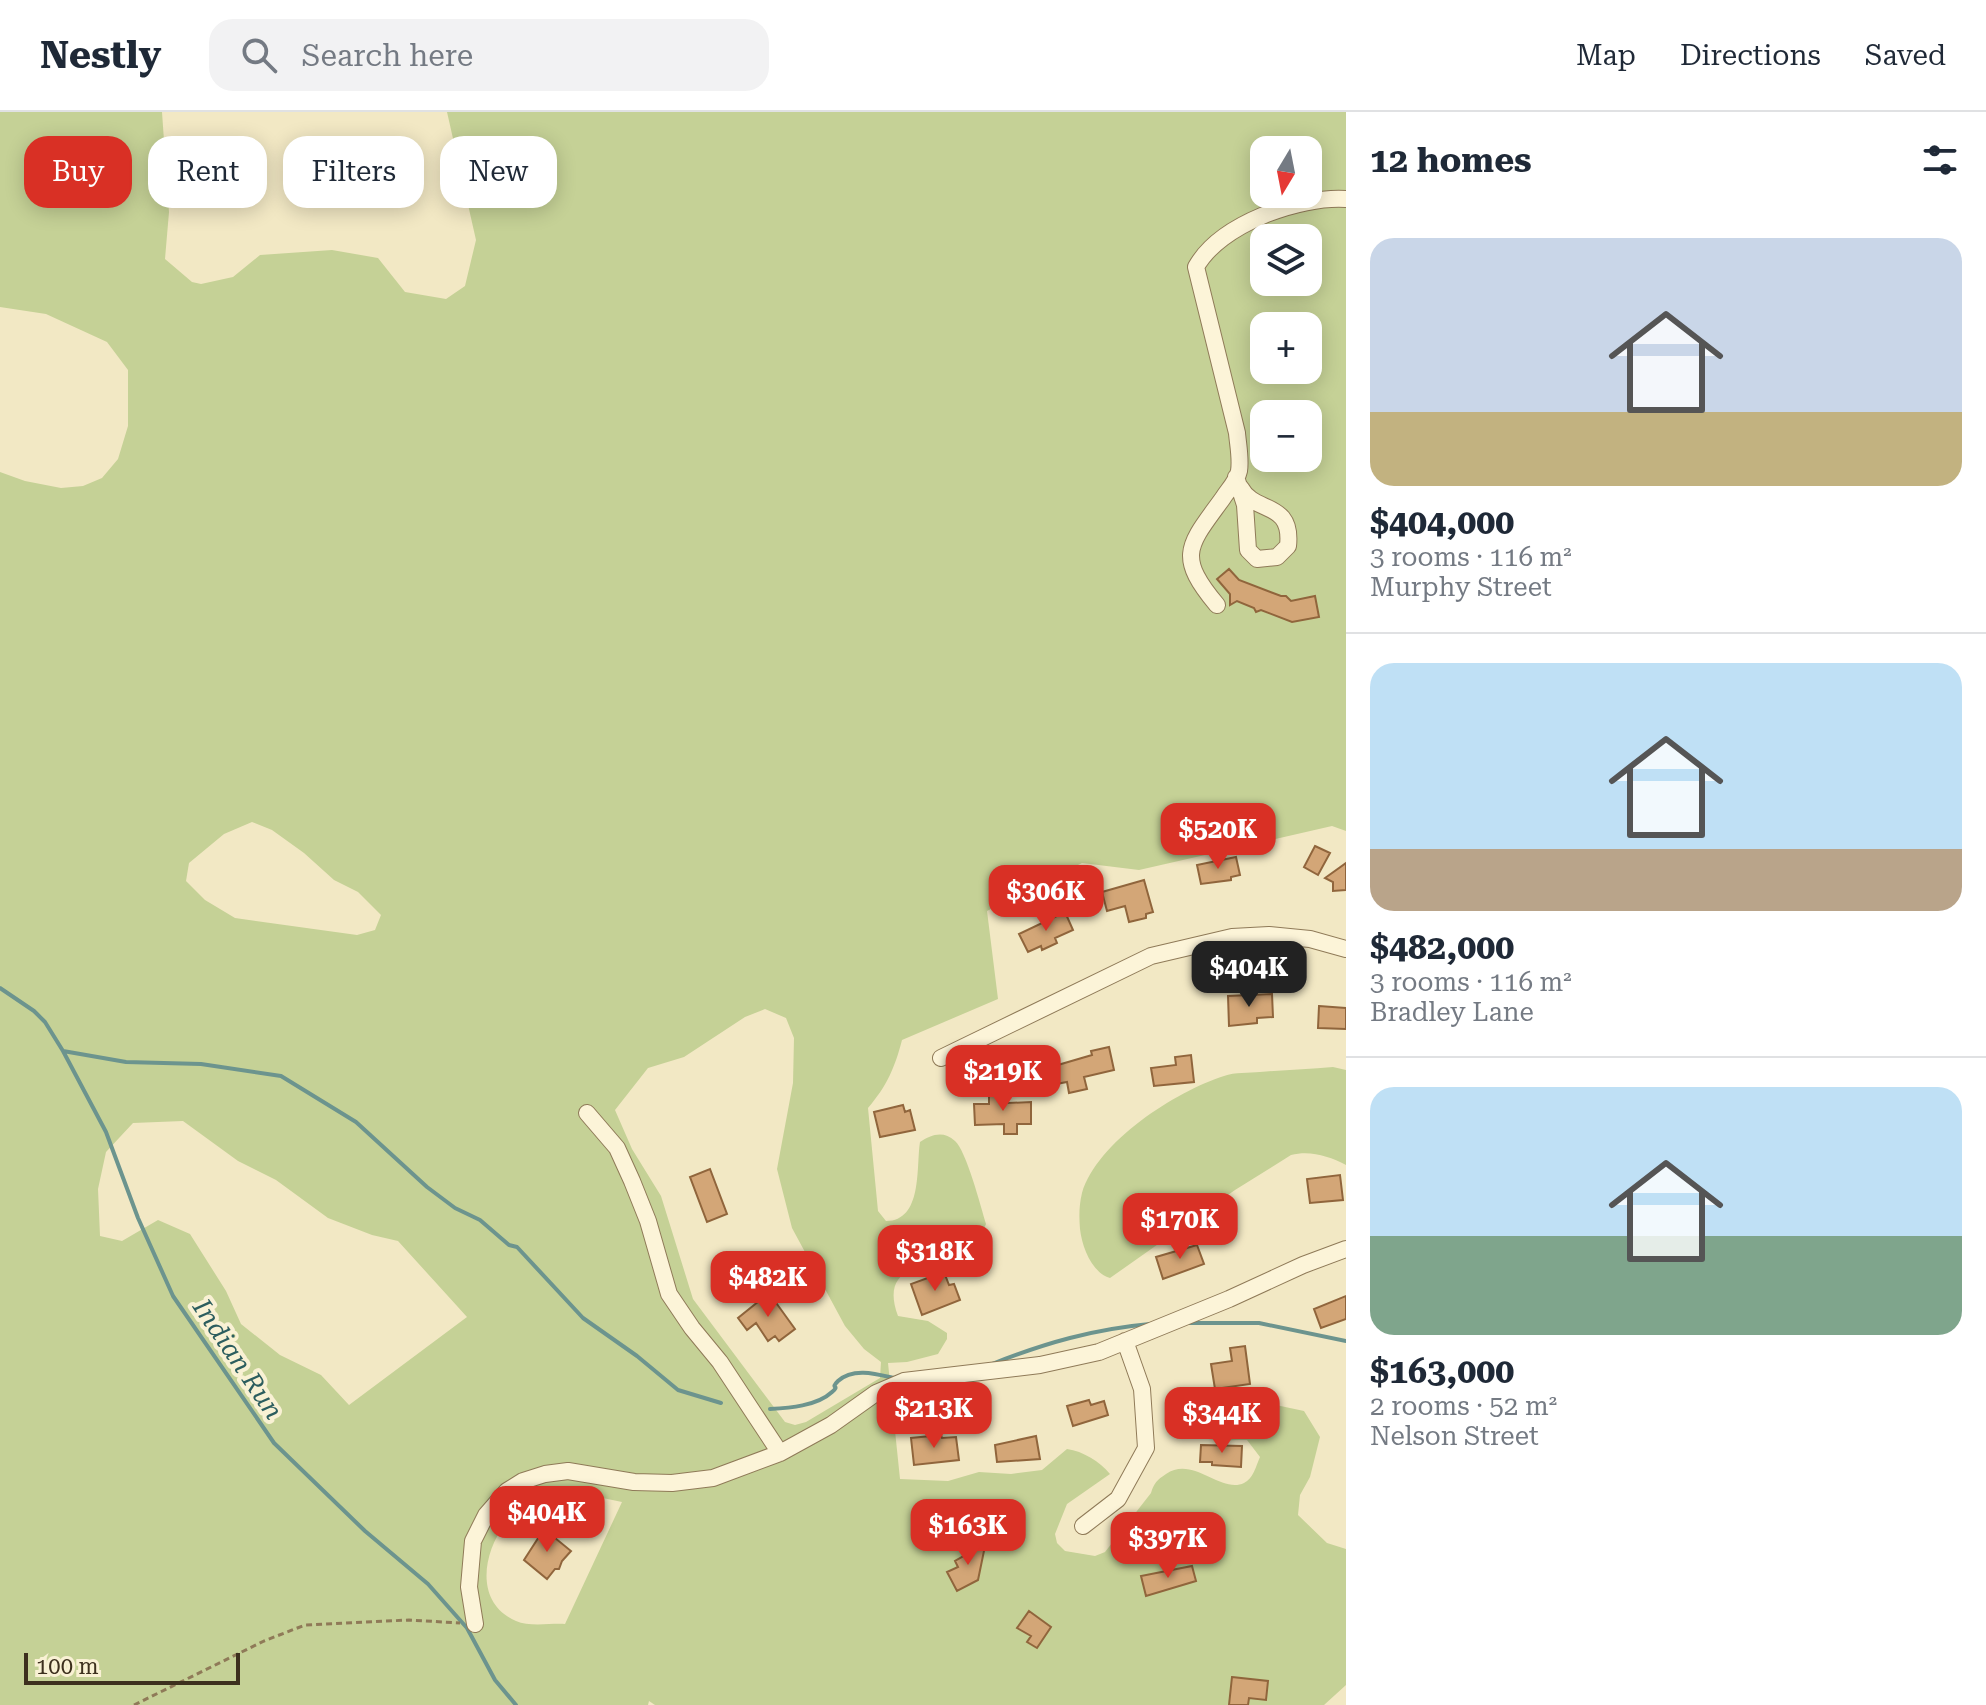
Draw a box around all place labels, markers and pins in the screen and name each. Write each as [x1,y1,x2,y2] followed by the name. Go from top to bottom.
[1162,803,1274,871] pin: $520K
[990,865,1102,933] pin: $306K
[1193,941,1305,1009] pin: $404K
[947,1045,1059,1113] pin: $219K
[1124,1193,1236,1261] pin: $170K
[879,1225,991,1293] pin: $318K
[712,1251,824,1319] pin: $482K
[878,1382,990,1450] pin: $213K
[1166,1387,1278,1455] pin: $344K
[491,1486,603,1554] pin: $404K
[912,1499,1024,1567] pin: $163K
[1112,1512,1224,1580] pin: $397K

